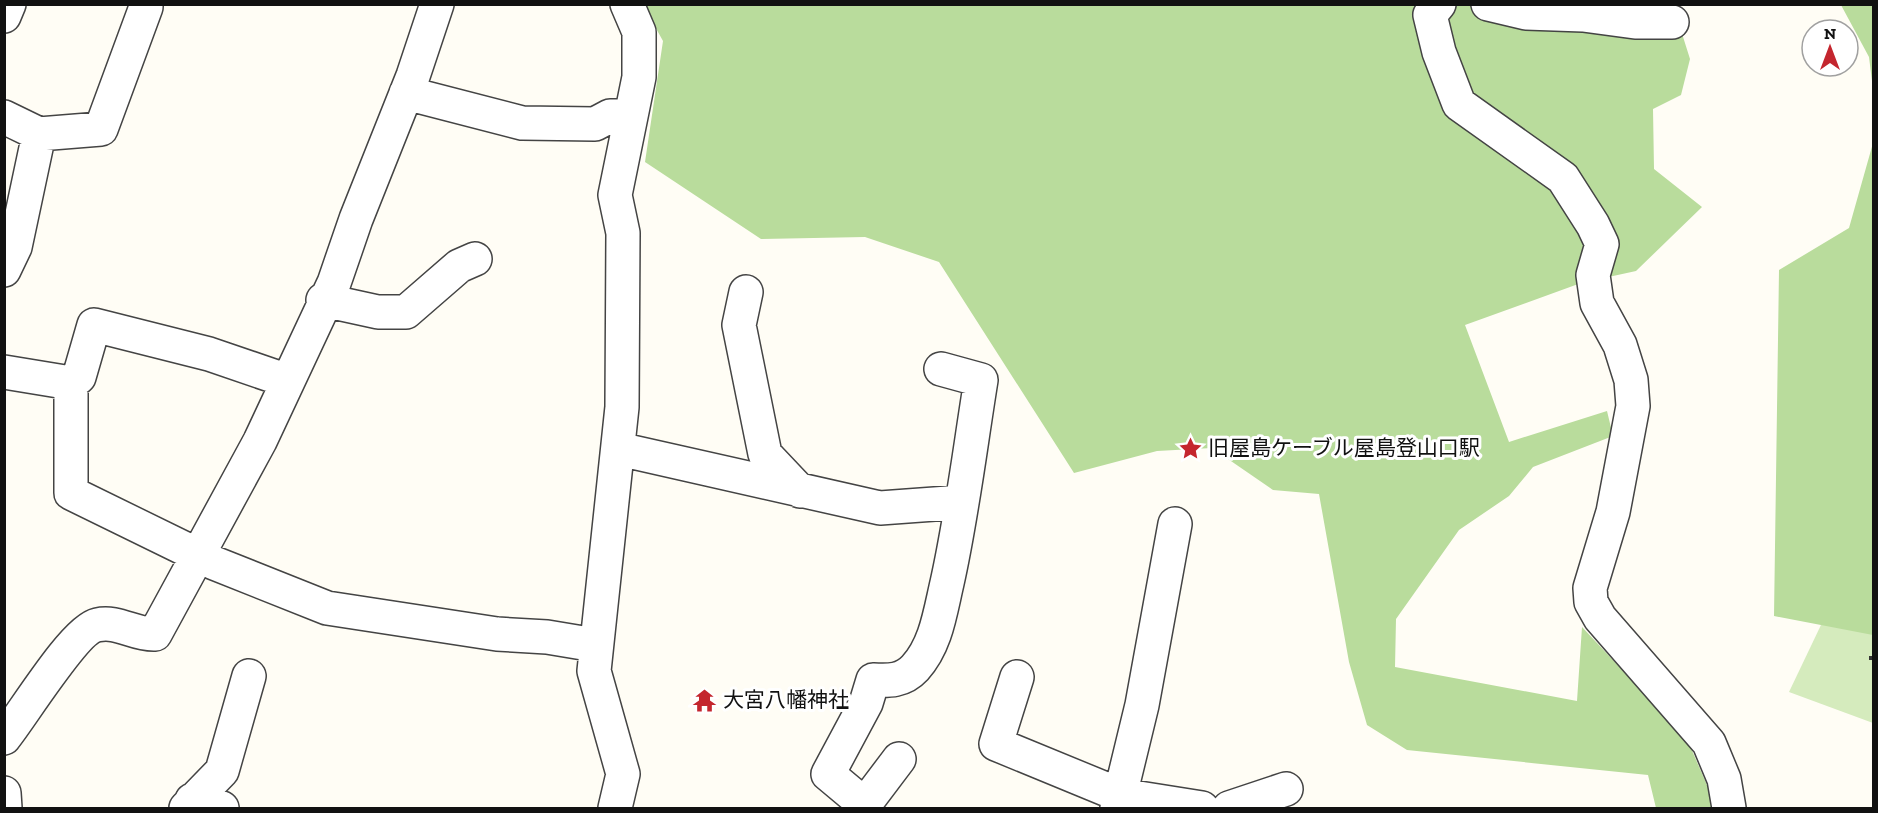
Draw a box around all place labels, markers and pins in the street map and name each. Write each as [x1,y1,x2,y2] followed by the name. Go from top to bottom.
[1177,435,1203,461] place icon: 旧屋島ケーブル屋島登山口駅
[1208,435,1480,460] place label: 旧屋島ケーブル屋島登山口駅
[692,687,718,713] temple icon: 大宮八幡神社
[723,687,849,712] place label: 大宮八幡神社

